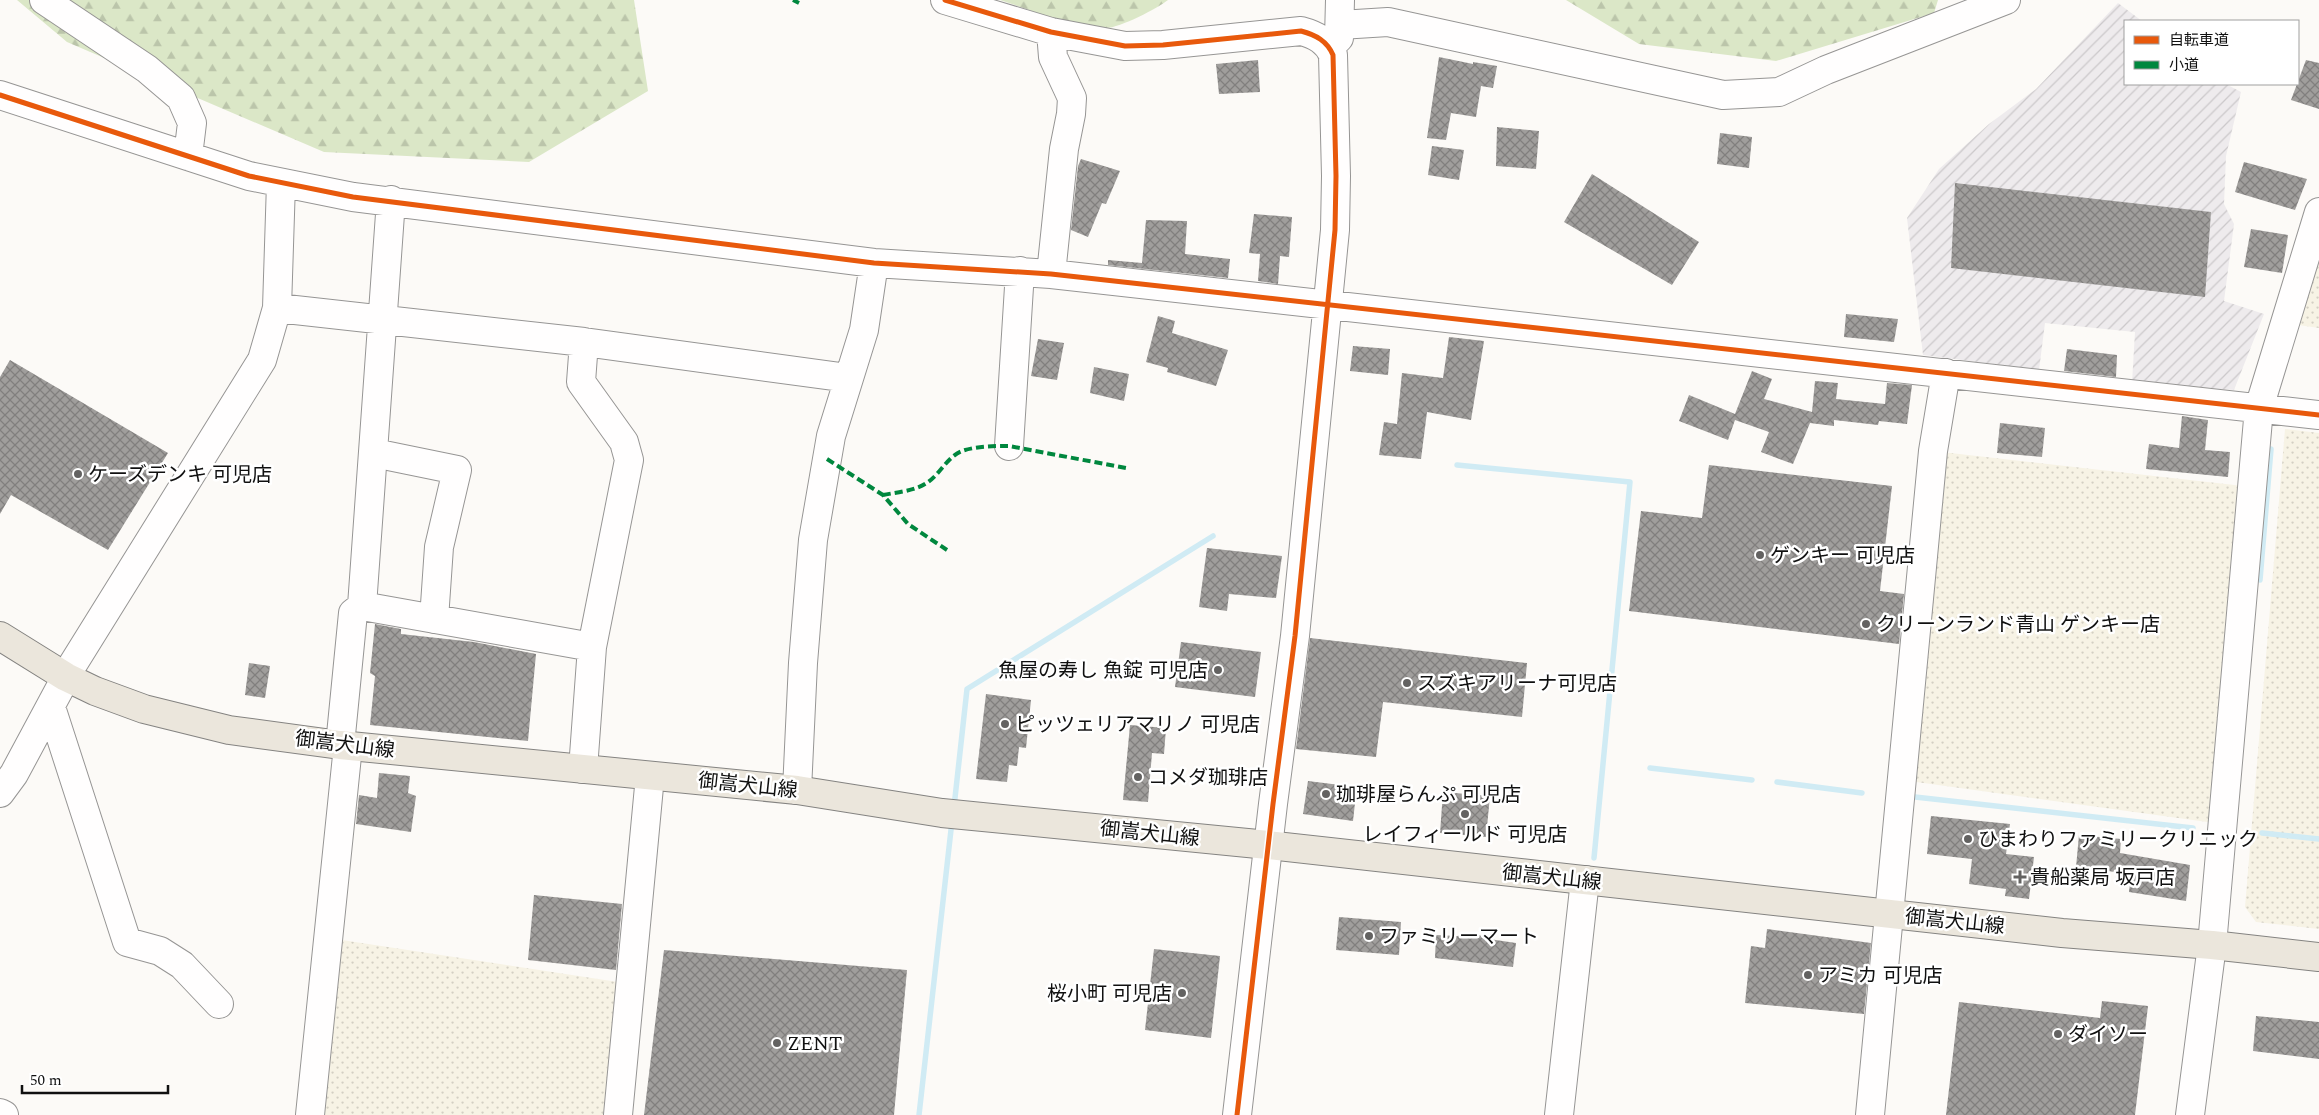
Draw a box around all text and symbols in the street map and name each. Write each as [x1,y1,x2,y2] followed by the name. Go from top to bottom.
[2124,20,2299,85] legend
[2169,29,2229,52] text: 自転車道
[2169,54,2199,77] text: 小道
[88,460,272,490] place label: ケーズデンキ 可児店
[72,468,84,480] marker: ケーズデンキ 可児店
[1770,541,1915,571] place label: ゲンキー 可児店
[1754,549,1766,561] marker: ゲンキー 可児店
[1876,610,2160,640] place label: クリーンランド青山 ゲンキー店
[1860,618,1872,630] marker: クリーンランド青山 ゲンキー店
[998,656,1208,686] place label: 魚屋の寿し 魚錠 可児店
[1212,664,1224,676] marker: 魚屋の寿し 魚錠 可児店
[1417,669,1617,699] place label: スズキアリーナ可児店
[1401,677,1413,689] marker: スズキアリーナ可児店
[1015,710,1260,740] place label: ピッツェリアマリノ 可児店
[999,718,1011,730] marker: ピッツェリアマリノ 可児店
[293,724,396,766] street label: 御嵩犬山線
[1148,763,1268,793] place label: コメダ珈琲店
[697,766,799,806] street label: 御嵩犬山線
[1132,771,1144,783] marker: コメダ珈琲店
[1336,780,1521,810] place label: 珈琲屋らんぷ 可児店
[1320,788,1332,800] marker: 珈琲屋らんぷ 可児店
[1459,808,1471,820] marker: レイフィールド 可児店
[1099,814,1201,854] street label: 御嵩犬山線
[1363,820,1567,850] place label: レイフィールド 可児店
[1978,825,2258,855] place label: ひまわりファミリークリニック
[1962,833,1974,845] marker: ひまわりファミリークリニック
[1501,858,1603,898] street label: 御嵩犬山線
[2030,863,2175,893] place label: 貴船薬局 坂戸店
[2014,871,2026,883] marker: 貴船薬局 坂戸店
[1904,902,2006,942] street label: 御嵩犬山線
[1379,922,1539,952] place label: ファミリーマート
[1363,930,1375,942] marker: ファミリーマート
[1818,961,1943,991] place label: アミカ 可児店
[1802,969,1814,981] marker: アミカ 可児店
[1047,979,1172,1009] place label: 桜小町 可児店
[1176,987,1188,999] marker: 桜小町 可児店
[2068,1020,2148,1050] place label: ダイソー
[2052,1028,2064,1040] marker: ダイソー
[787,1029,842,1059] place label: ZENT
[771,1037,783,1049] marker: ZENT
[22,1062,169,1094] scale bar
[30,1069,62,1092] text: 50 m

